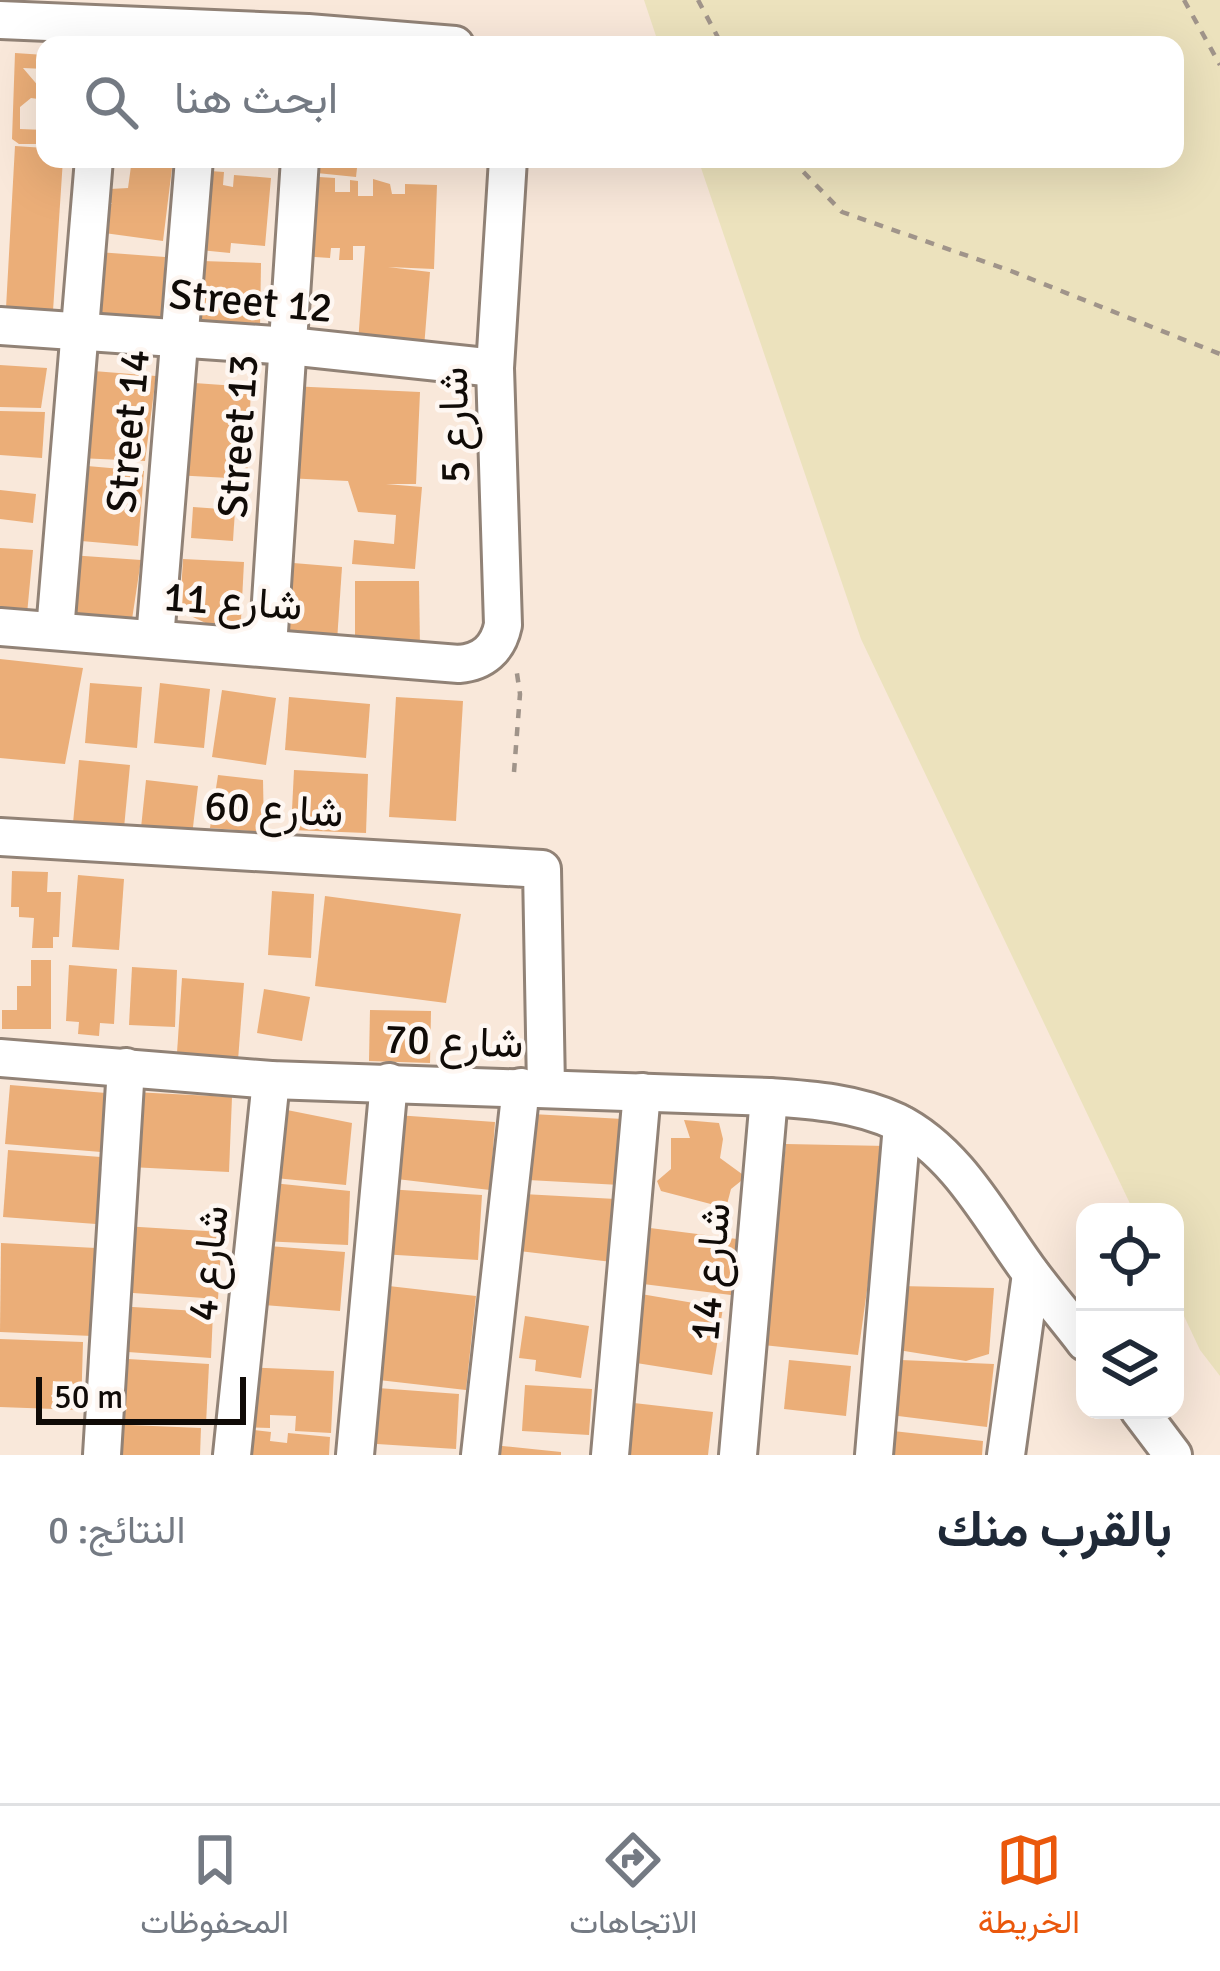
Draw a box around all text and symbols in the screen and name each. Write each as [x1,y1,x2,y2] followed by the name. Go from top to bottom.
[36,36,1184,168] search box
[78,69,144,135] icon: search
[174,71,338,126] text: ابحث هنا
[167,269,335,334] street label: Street 12
[96,347,161,515] street label: Street 14
[207,353,270,520] street label: Street 13
[428,366,483,484] street label: شارع 5
[162,571,304,634] street label: شارع 11
[203,780,345,841] street label: شارع 60
[383,1014,524,1071] street label: شارع 70
[679,1201,744,1344] street label: شارع 14
[177,1203,242,1324] street label: شارع 4
[1076,1203,1184,1419] map controls
[1076,1203,1184,1311] button: locate
[1076,1311,1184,1419] button: layers
[36,1371,246,1424] scale bar
[54,1377,123,1418] text: 50 m
[937,1498,1172,1561] text: بالقرب منك
[48,1506,185,1554] text: النتائج: 0
[140,1827,289,1951] tab: المحفوظات
[569,1827,697,1951] tab: الاتجاهات
[978,1827,1080,1951] tab: الخريطة

